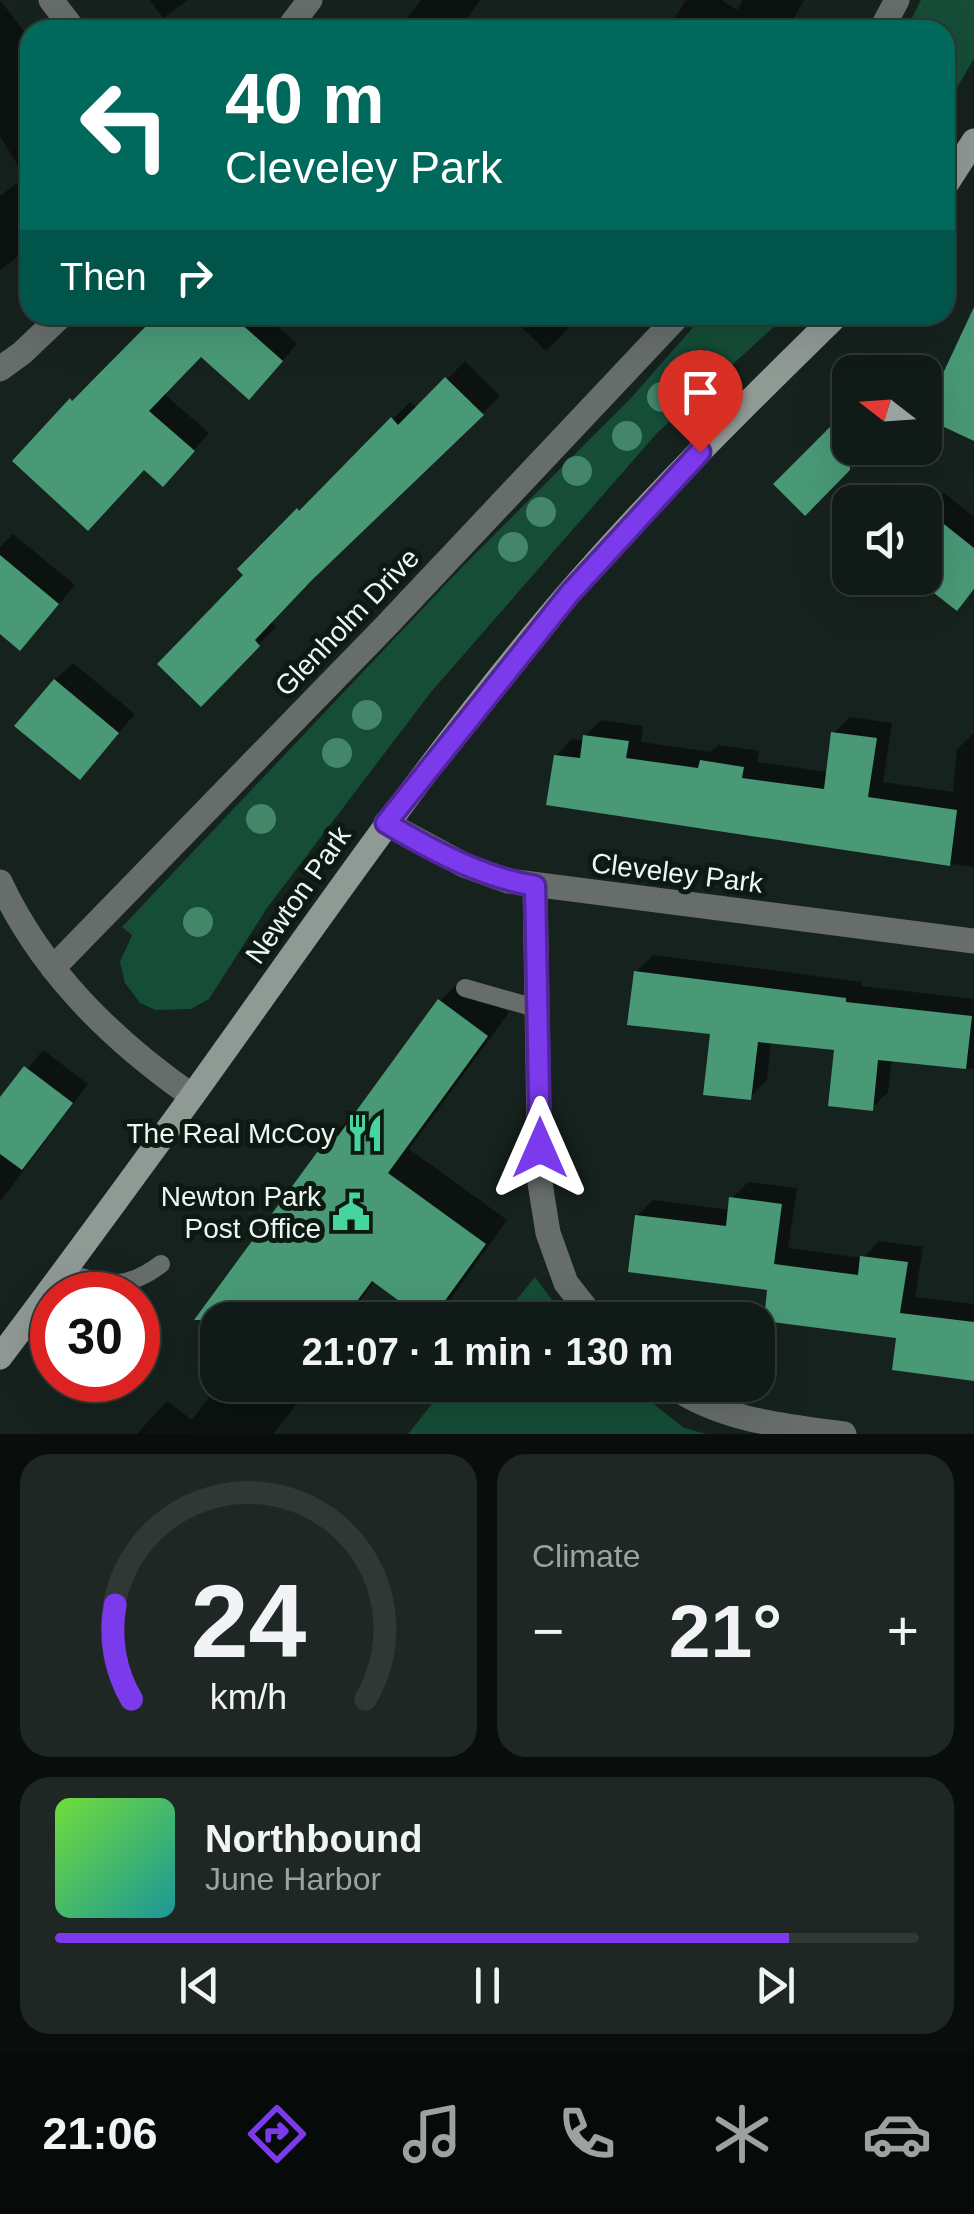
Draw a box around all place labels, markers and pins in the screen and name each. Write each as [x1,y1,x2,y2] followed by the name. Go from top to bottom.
[658,350,743,453] pin
[344,1112,386,1154] restaurant icon: The Real McCoy
[126,1118,335,1149] place label: The Real McCoy
[161,1181,322,1244] place label: Newton Park Post Office
[330,1191,372,1233] public building icon: Newton Park Post Office

